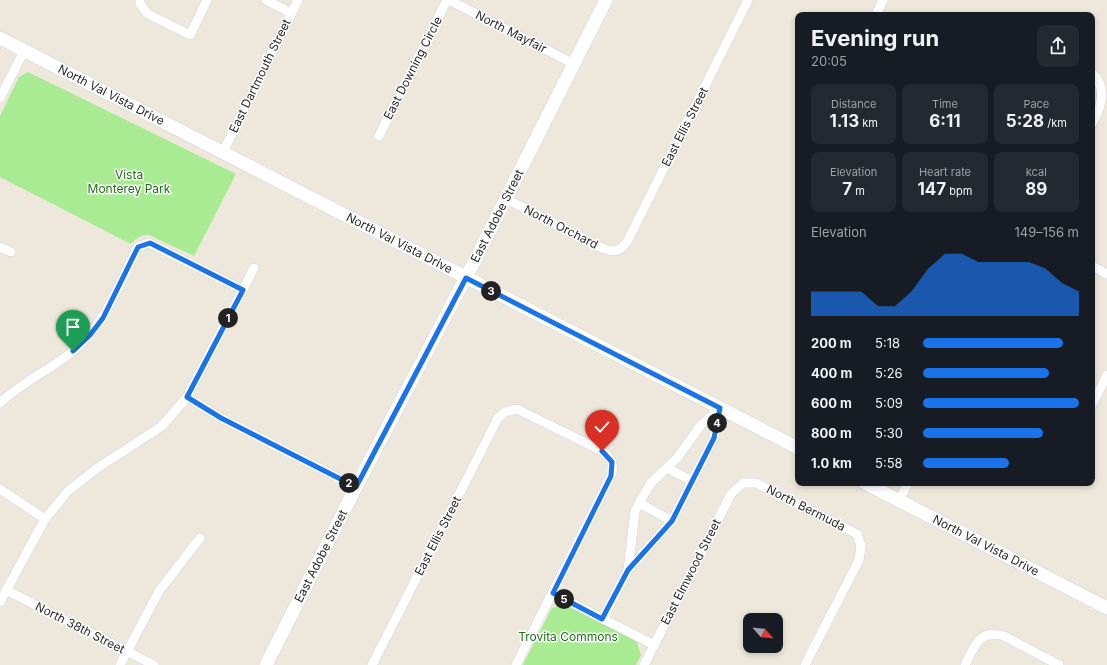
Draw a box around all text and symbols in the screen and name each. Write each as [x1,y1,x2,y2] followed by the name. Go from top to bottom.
[473,7,550,56] street label: North Mayfair
[380,14,445,122] street label: East Downing Circle
[225,16,294,135] street label: East Dartmouth Street
[811,25,939,51] text: Evening run
[1037,25,1079,67] button: share
[811,53,847,69] text: 20:05
[56,61,167,128] street label: North Val Vista Drive
[658,85,711,169] street label: East Ellis Street
[831,97,876,111] text: Distance
[932,97,958,111] text: Time
[1023,97,1049,111] text: Pace
[829,111,859,131] text: 1.13
[929,111,961,131] text: 6:11
[1006,111,1044,131] text: 5:28
[859,116,878,130] text: km
[1044,116,1067,130] text: /km
[830,165,877,179] text: Elevation
[919,165,971,179] text: Heart rate
[1026,165,1047,179] text: kcal
[88,167,171,196] park label: Vista Monterey Park
[467,167,526,265] street label: East Adobe Street
[842,179,852,199] text: 7
[918,179,946,199] text: 147
[1025,179,1047,199] text: 89
[852,184,865,198] text: m
[946,184,972,198] text: bpm
[522,201,601,252] street label: North Orchard
[344,209,455,276] street label: North Val Vista Drive
[811,224,867,240] text: Elevation
[1014,224,1079,240] text: 149–156 m
[481,281,501,301] pin: 3
[487,284,495,298] text: 3
[218,308,238,328] pin: 1
[56,310,90,351] pin
[226,311,230,325] text: 1
[62,316,84,338] icon: arrive
[811,335,852,351] text: 200 m
[875,335,900,351] text: 5:18
[811,365,852,381] text: 400 m
[875,365,903,381] text: 5:26
[811,395,852,411] text: 600 m
[875,395,903,411] text: 5:09
[585,410,619,451] pin
[707,413,727,433] pin: 4
[591,416,613,438] icon: check
[713,416,721,430] text: 4
[811,425,852,441] text: 800 m
[875,425,903,441] text: 5:30
[811,455,852,471] text: 1.0 km
[875,455,903,471] text: 5:58
[339,473,359,493] pin: 2
[346,476,352,490] text: 2
[764,481,848,534] street label: North Bermuda
[411,494,464,578] street label: East Ellis Street
[291,507,350,605] street label: East Adobe Street
[930,511,1042,579] street label: North Val Vista Drive
[657,516,724,627] street label: East Elmwood Street
[554,589,574,609] pin: 5
[560,592,568,606] text: 5
[33,599,128,657] street label: North 38th Street
[743,613,783,653] north arrow
[743,613,783,653] map controls
[518,629,618,644] park label: Trovita Commons

